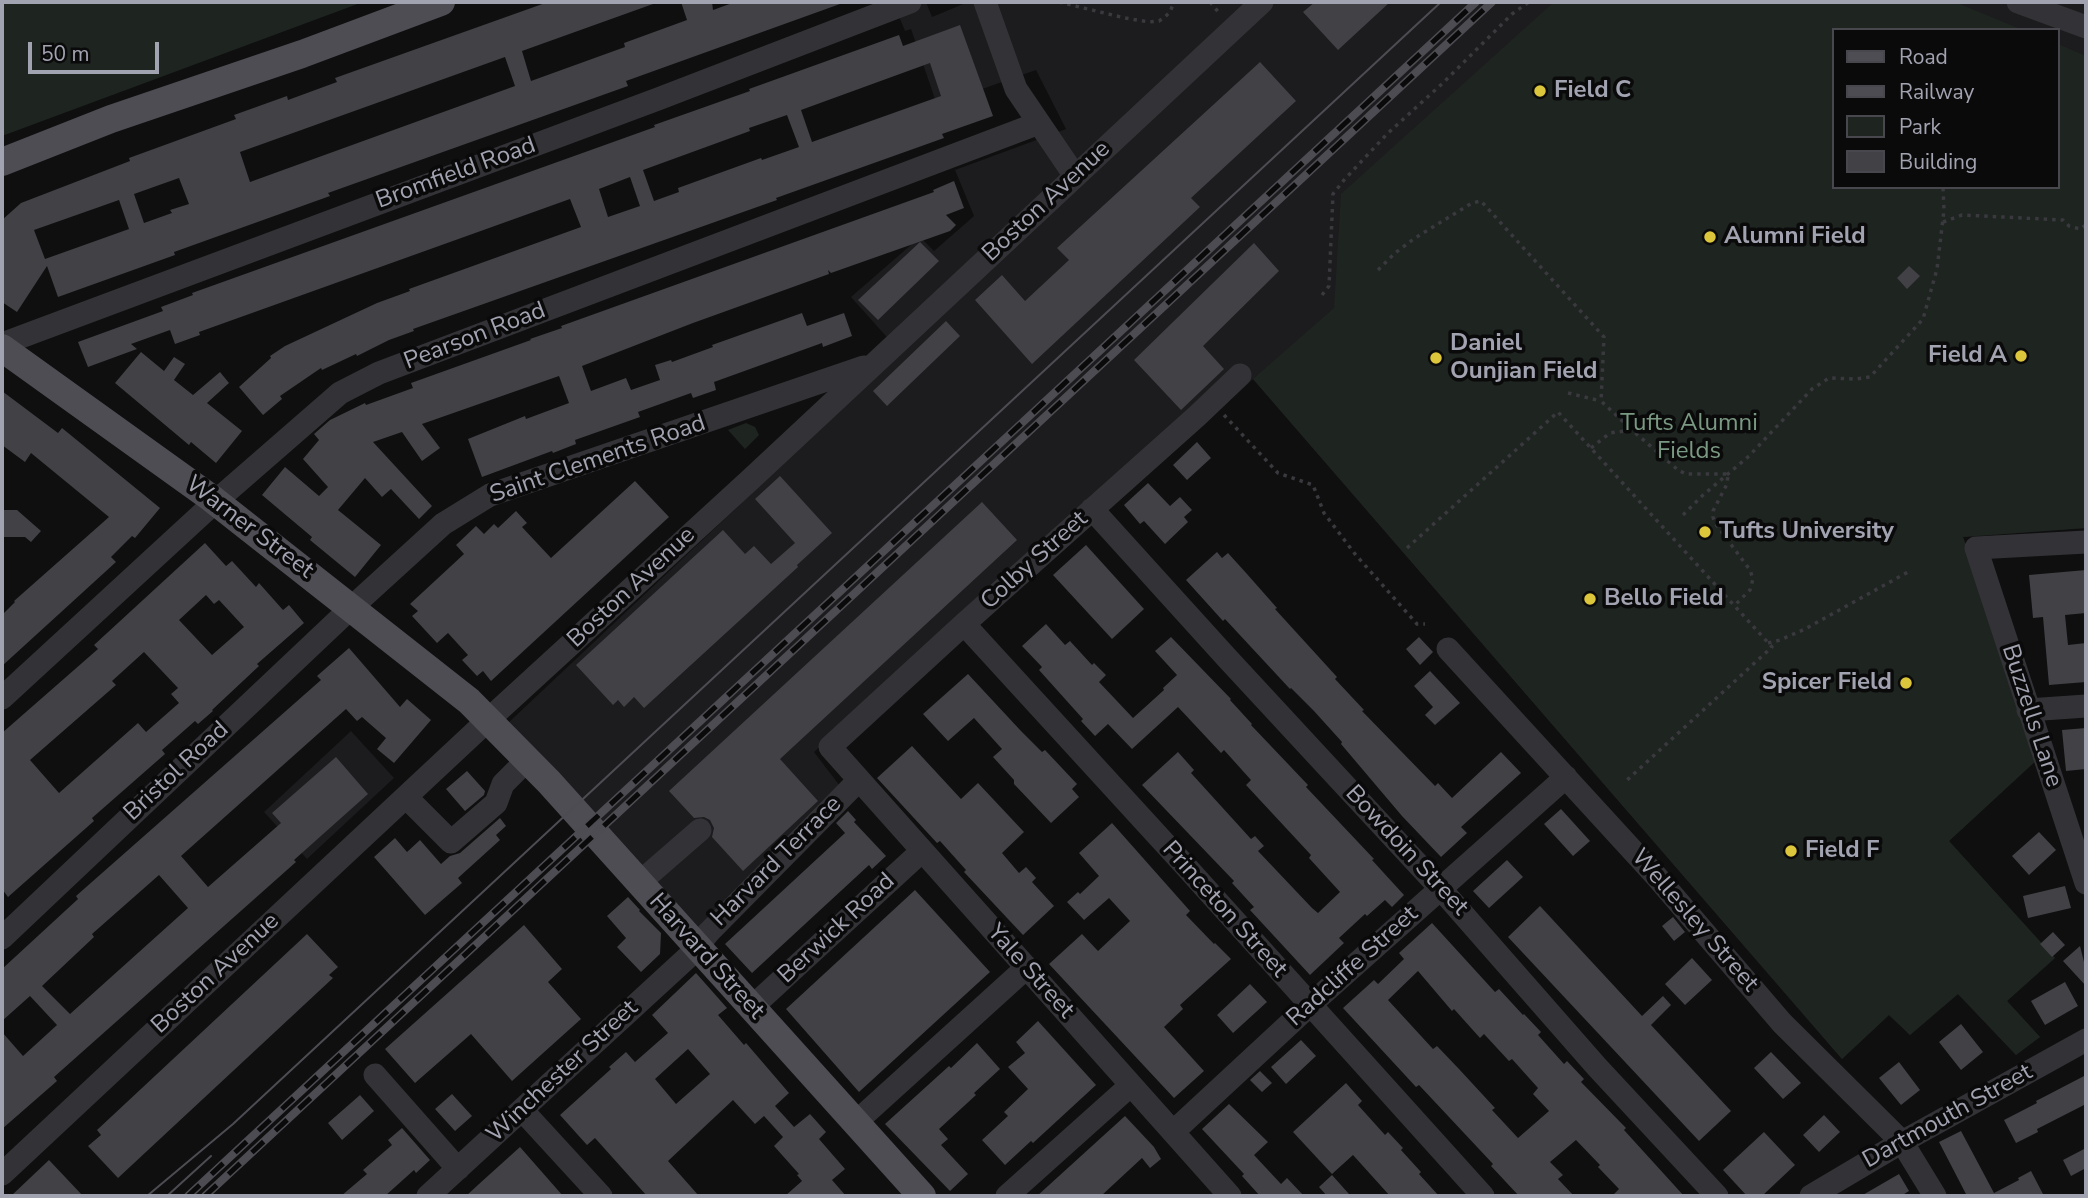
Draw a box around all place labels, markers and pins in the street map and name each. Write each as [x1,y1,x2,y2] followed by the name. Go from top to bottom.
[1554,77,1631,105] place label: Field C
[1532,83,1548,99] marker: Field C
[1724,223,1866,251] place label: Alumni Field
[1702,229,1718,245] marker: Alumni Field
[1450,330,1597,386] place label: Daniel Ounjian Field
[1928,342,2007,370] place label: Field A
[2013,348,2029,364] marker: Field A
[1428,350,1444,366] marker: Daniel Ounjian Field
[1719,518,1894,546] place label: Tufts University
[1697,524,1713,540] marker: Tufts University
[1604,585,1724,613] place label: Bello Field
[1582,591,1598,607] marker: Bello Field
[1762,669,1892,697] place label: Spicer Field
[1898,675,1914,691] marker: Spicer Field
[1805,837,1880,865] place label: Field F
[1783,843,1799,859] marker: Field F

